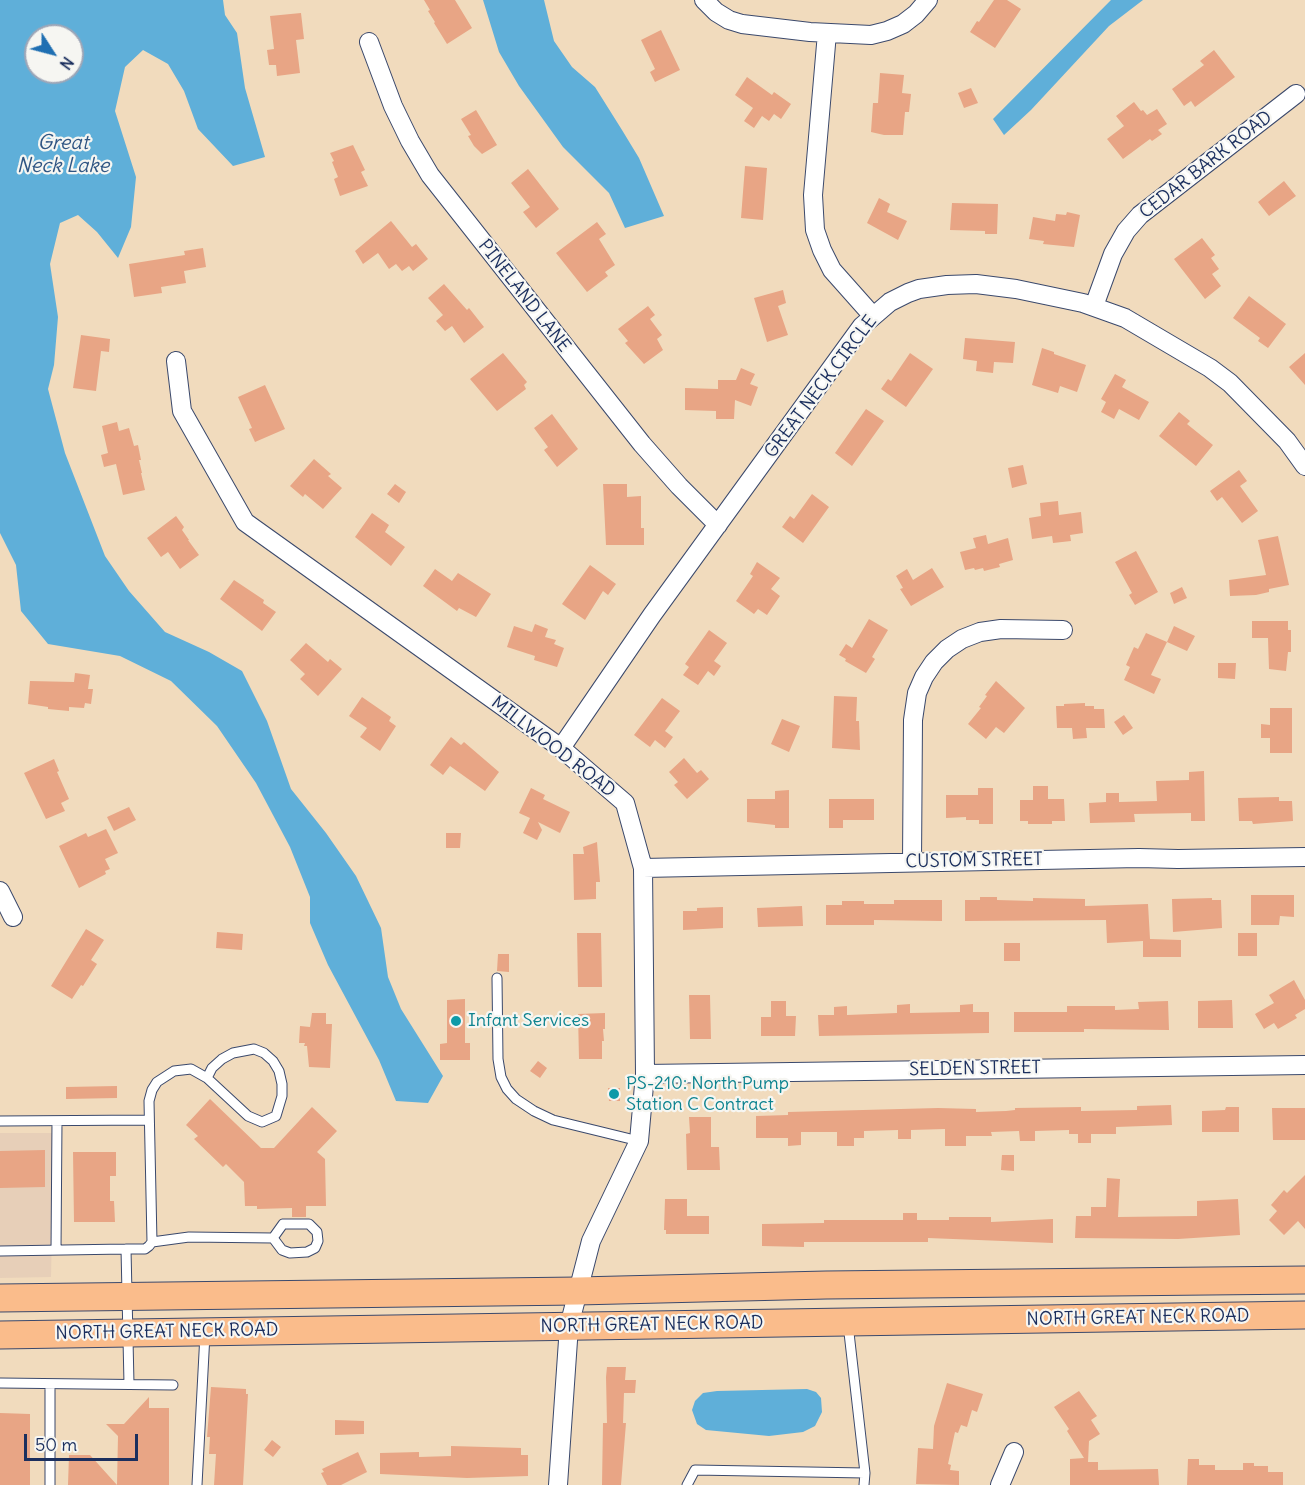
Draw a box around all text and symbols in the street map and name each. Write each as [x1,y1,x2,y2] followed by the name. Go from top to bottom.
[24,24,84,84] north arrow
[56,53,78,74] text: N
[1135,107,1277,223] street label: CEDAR BARK ROAD
[17,131,109,178] water label: Great Neck Lake
[473,235,575,357] street label: PINELAND LANE
[760,312,882,462] street label: GREAT NECK CIRCLE
[487,692,619,802] street label: MILLWOOD ROAD
[905,849,1043,873] street label: CUSTOM STREET
[468,1010,589,1032] place label: Infant Services
[449,1014,463,1028] marker: Infant Services
[909,1057,1041,1081] street label: SELDEN STREET
[626,1073,789,1116] place label: PS-210: North Pump Station C Contract
[607,1087,621,1101] marker: PS-210: North Pump Station C Contract
[1026,1305,1250,1331] street label: NORTH GREAT NECK ROAD
[540,1312,764,1338] street label: NORTH GREAT NECK ROAD
[55,1319,279,1345] street label: NORTH GREAT NECK ROAD
[27,1422,141,1460] scale bar
[35,1433,77,1456] text: 50 m

